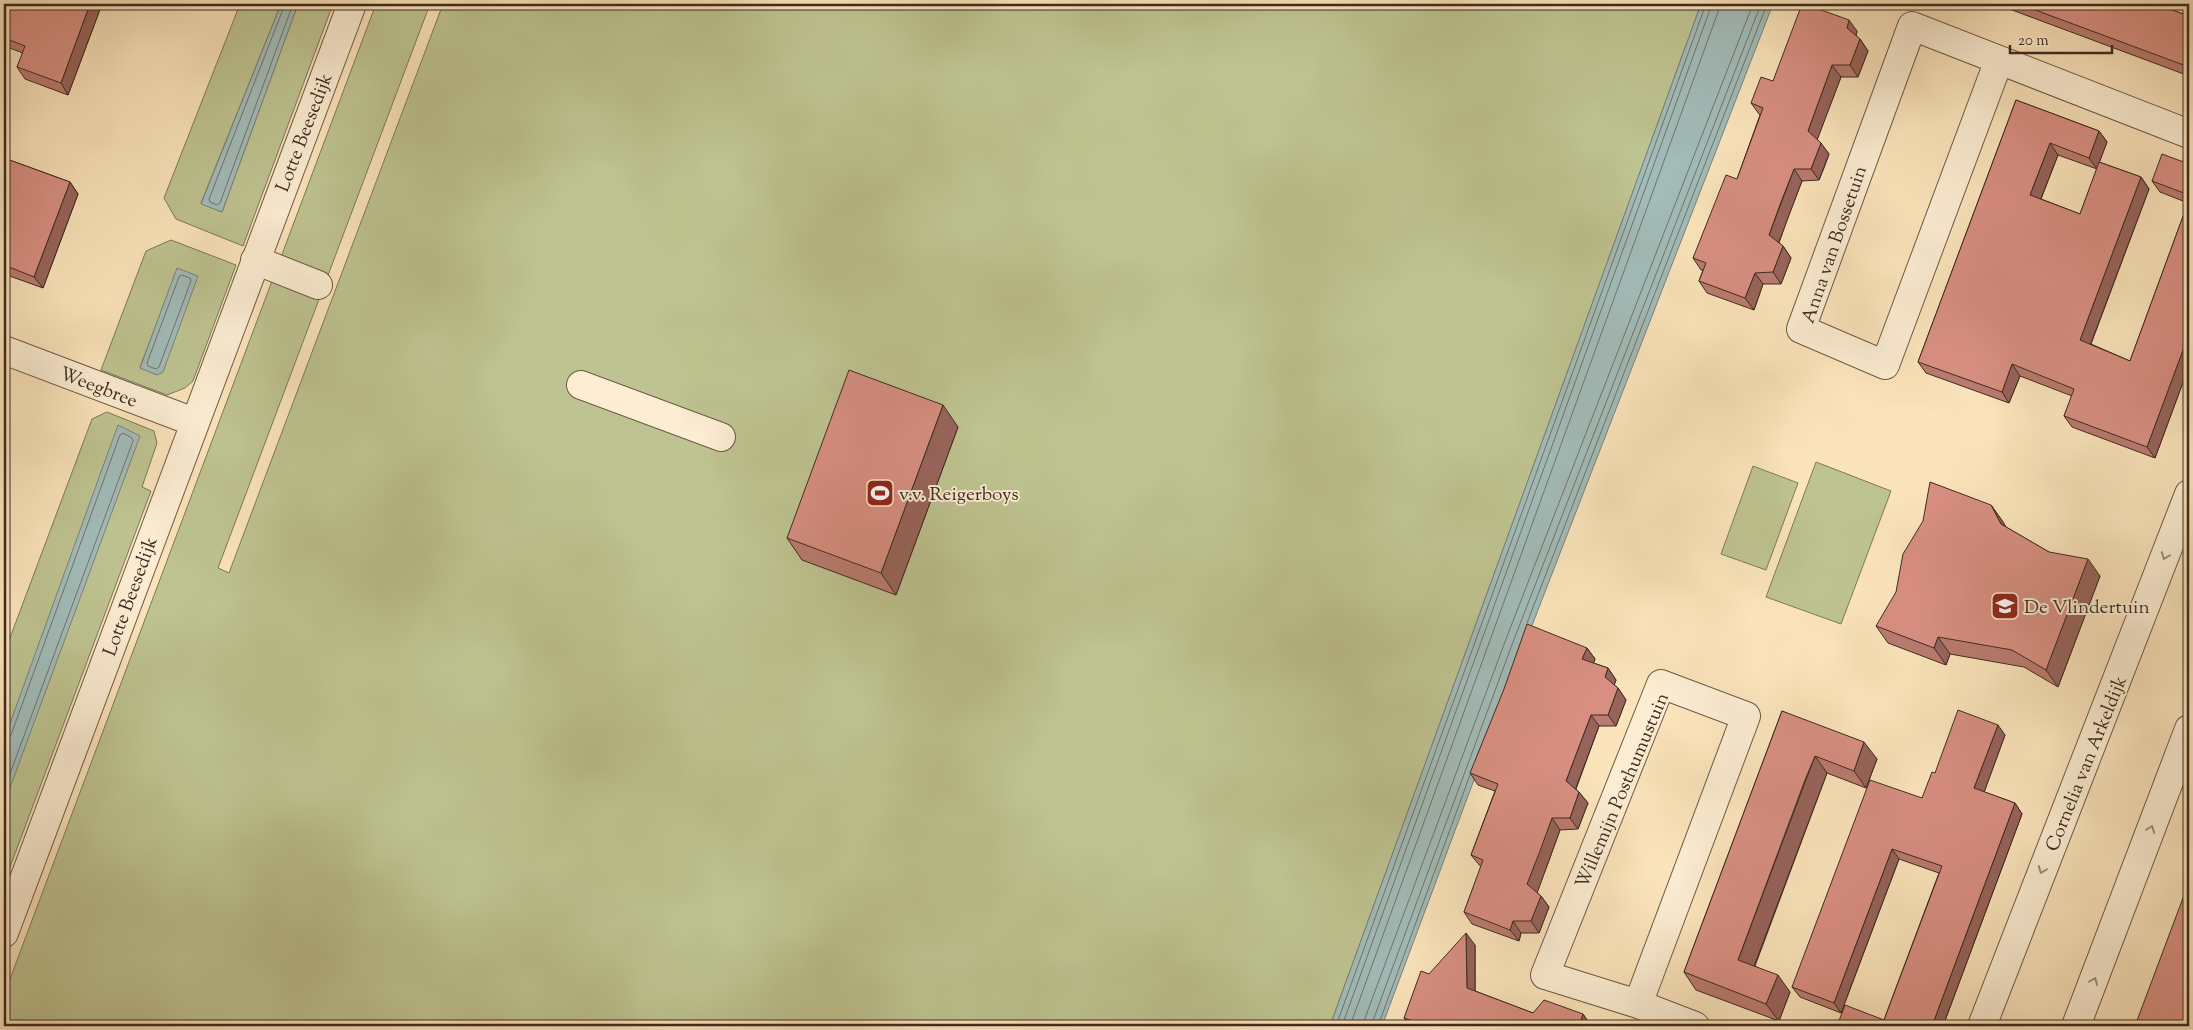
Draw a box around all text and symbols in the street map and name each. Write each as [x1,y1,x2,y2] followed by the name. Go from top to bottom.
[2010,22,2113,54] scale bar
[2018,31,2049,52] text: 20 m
[270,69,341,196] street label: Lotte Beesedijk
[1796,163,1875,327] street label: Anna van Bossetuin
[55,361,141,416] street label: Weegbree
[865,478,895,508] sports icon: v.v. Reigerboys
[899,482,1019,509] place label: v.v. Reigerboys
[97,533,166,660] street label: Lotte Beesedijk
[2161,551,2172,560] one-way arrow
[1990,591,2020,621] school or university icon: De Vlindertuin
[2024,595,2150,622] place label: De Vlindertuin
[2040,671,2135,856] street label: Cornelia van Arkeldijk
[1570,689,1677,893] street label: Willemijn Posthumustuin
[2145,825,2155,834] one-way arrow
[2038,865,2048,874] one-way arrow
[2088,977,2098,985] one-way arrow

